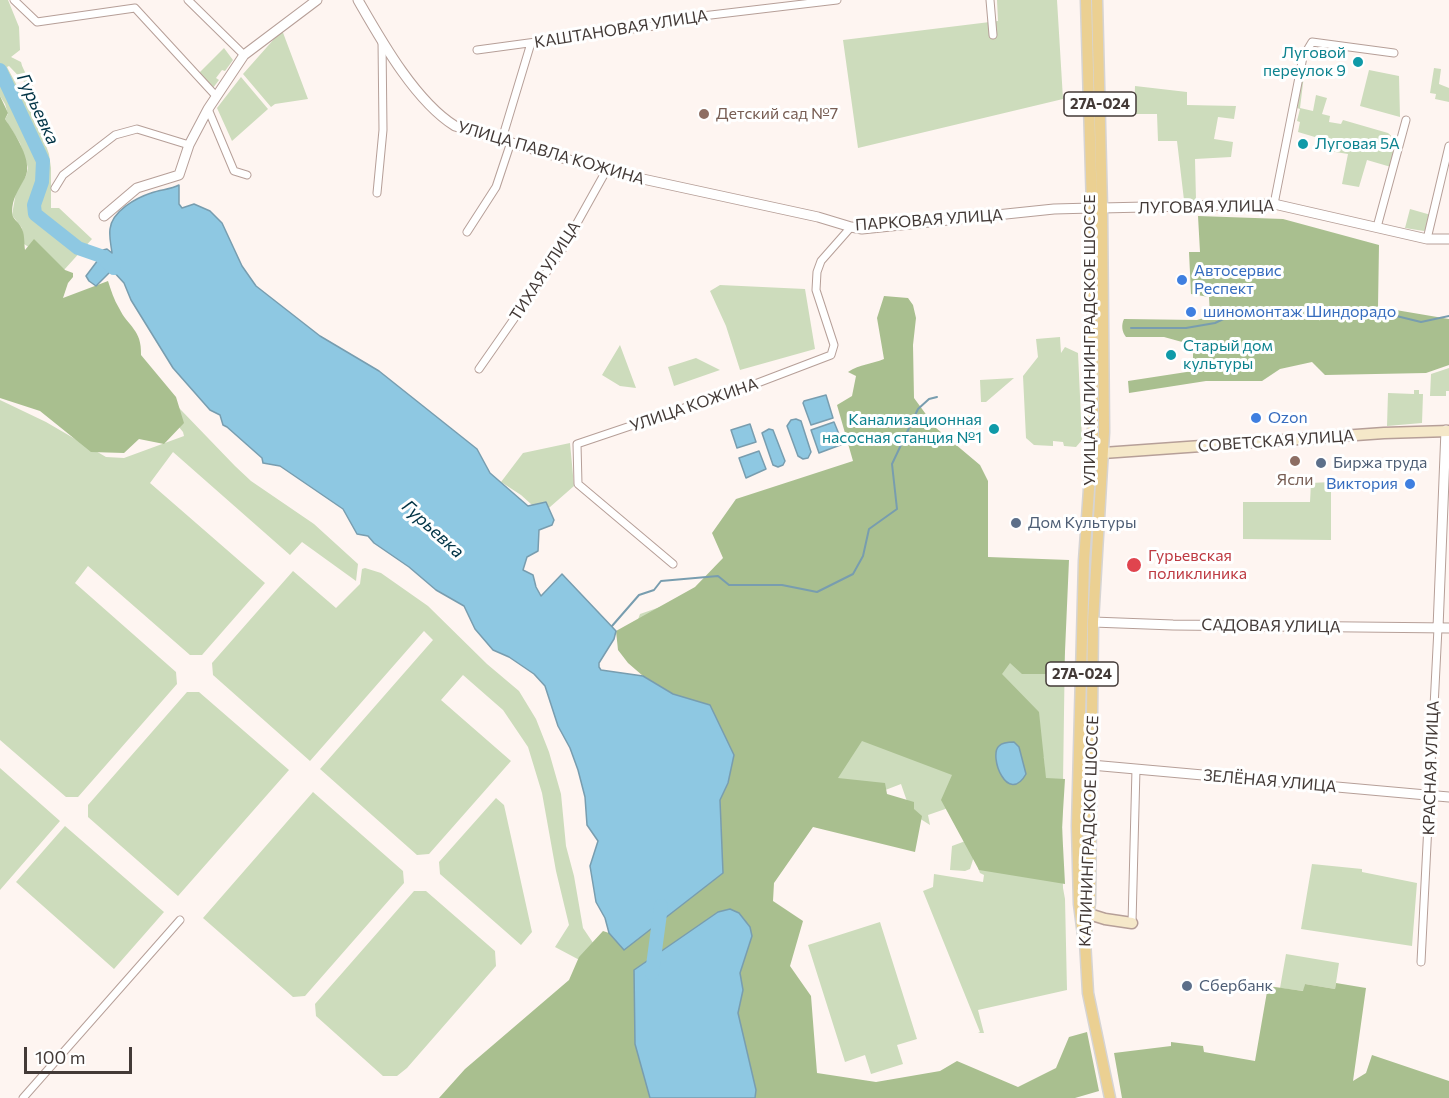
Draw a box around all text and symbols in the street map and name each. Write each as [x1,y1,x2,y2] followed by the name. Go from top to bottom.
[533,6,709,52] street label: КАШТАНОВАЯ УЛИЦА
[1263,43,1346,81] place label: Луговой переулок 9
[1351,55,1365,69] marker: Луговой переулок 9
[12,70,64,148] water label: Гурьевка
[1064,92,1136,116] road number: 27А-024
[716,104,838,124] place label: Детский сад №7
[697,107,711,121] marker: Детский сад №7
[455,117,647,189] street label: УЛИЦА ПАВЛА КОЖИНА
[1315,134,1400,154] place label: Луговая 5А
[1296,137,1310,151] marker: Луговая 5А
[1080,194,1100,486] street label: УЛИЦА КАЛИНИНГРАДСКОЕ ШОССЕ
[1138,196,1274,218] street label: ЛУГОВАЯ УЛИЦА
[854,205,1004,235] street label: ПАРКОВАЯ УЛИЦА
[506,218,584,324] street label: ТИХАЯ УЛИЦА
[1194,261,1282,299] place label: Автосервис Респект
[1175,273,1189,287] marker: Автосервис Респект
[1203,302,1396,322] place label: шиномонтаж Шиндорадо
[1184,305,1198,319] marker: шиномонтаж Шиндорадо
[1183,336,1273,374] place label: Старый дом культуры
[1164,348,1178,362] marker: Старый дом культуры
[627,374,761,436] street label: УЛИЦА КОЖИНА
[1268,408,1308,428] place label: Ozon
[822,410,982,448] place label: Канализационная насосная станция №1
[1249,411,1263,425] marker: Ozon
[987,422,1001,436] marker: Канализационная насосная станция №1
[1197,426,1355,456] street label: СОВЕТСКАЯ УЛИЦА
[1333,453,1427,473] place label: Биржа труда
[1288,454,1302,468] marker: Ясли
[1314,456,1328,470] marker: Биржа труда
[1276,470,1314,490] place label: Ясли
[1326,474,1398,494] place label: Виктория
[1403,477,1417,491] marker: Виктория
[398,496,468,562] water label: Гурьевка
[1028,513,1136,533] place label: Дом Культуры
[1009,516,1023,530] marker: Дом Культуры
[1148,546,1247,584] place label: Гурьевская поликлиника
[1125,556,1143,574] marker: Гурьевская поликлиника
[1201,615,1341,637] street label: САДОВАЯ УЛИЦА
[1046,662,1118,686] road number: 27А-024
[1419,700,1443,836] street label: КРАСНАЯ УЛИЦА
[1075,715,1103,947] street label: КАЛИНИНГРАДСКОЕ ШОССЕ
[1203,766,1337,796] street label: ЗЕЛЁНАЯ УЛИЦА
[1199,976,1273,996] place label: Сбербанк
[1180,979,1194,993] marker: Сбербанк
[27,1035,135,1073] scale bar
[35,1046,85,1068] text: 100 m

